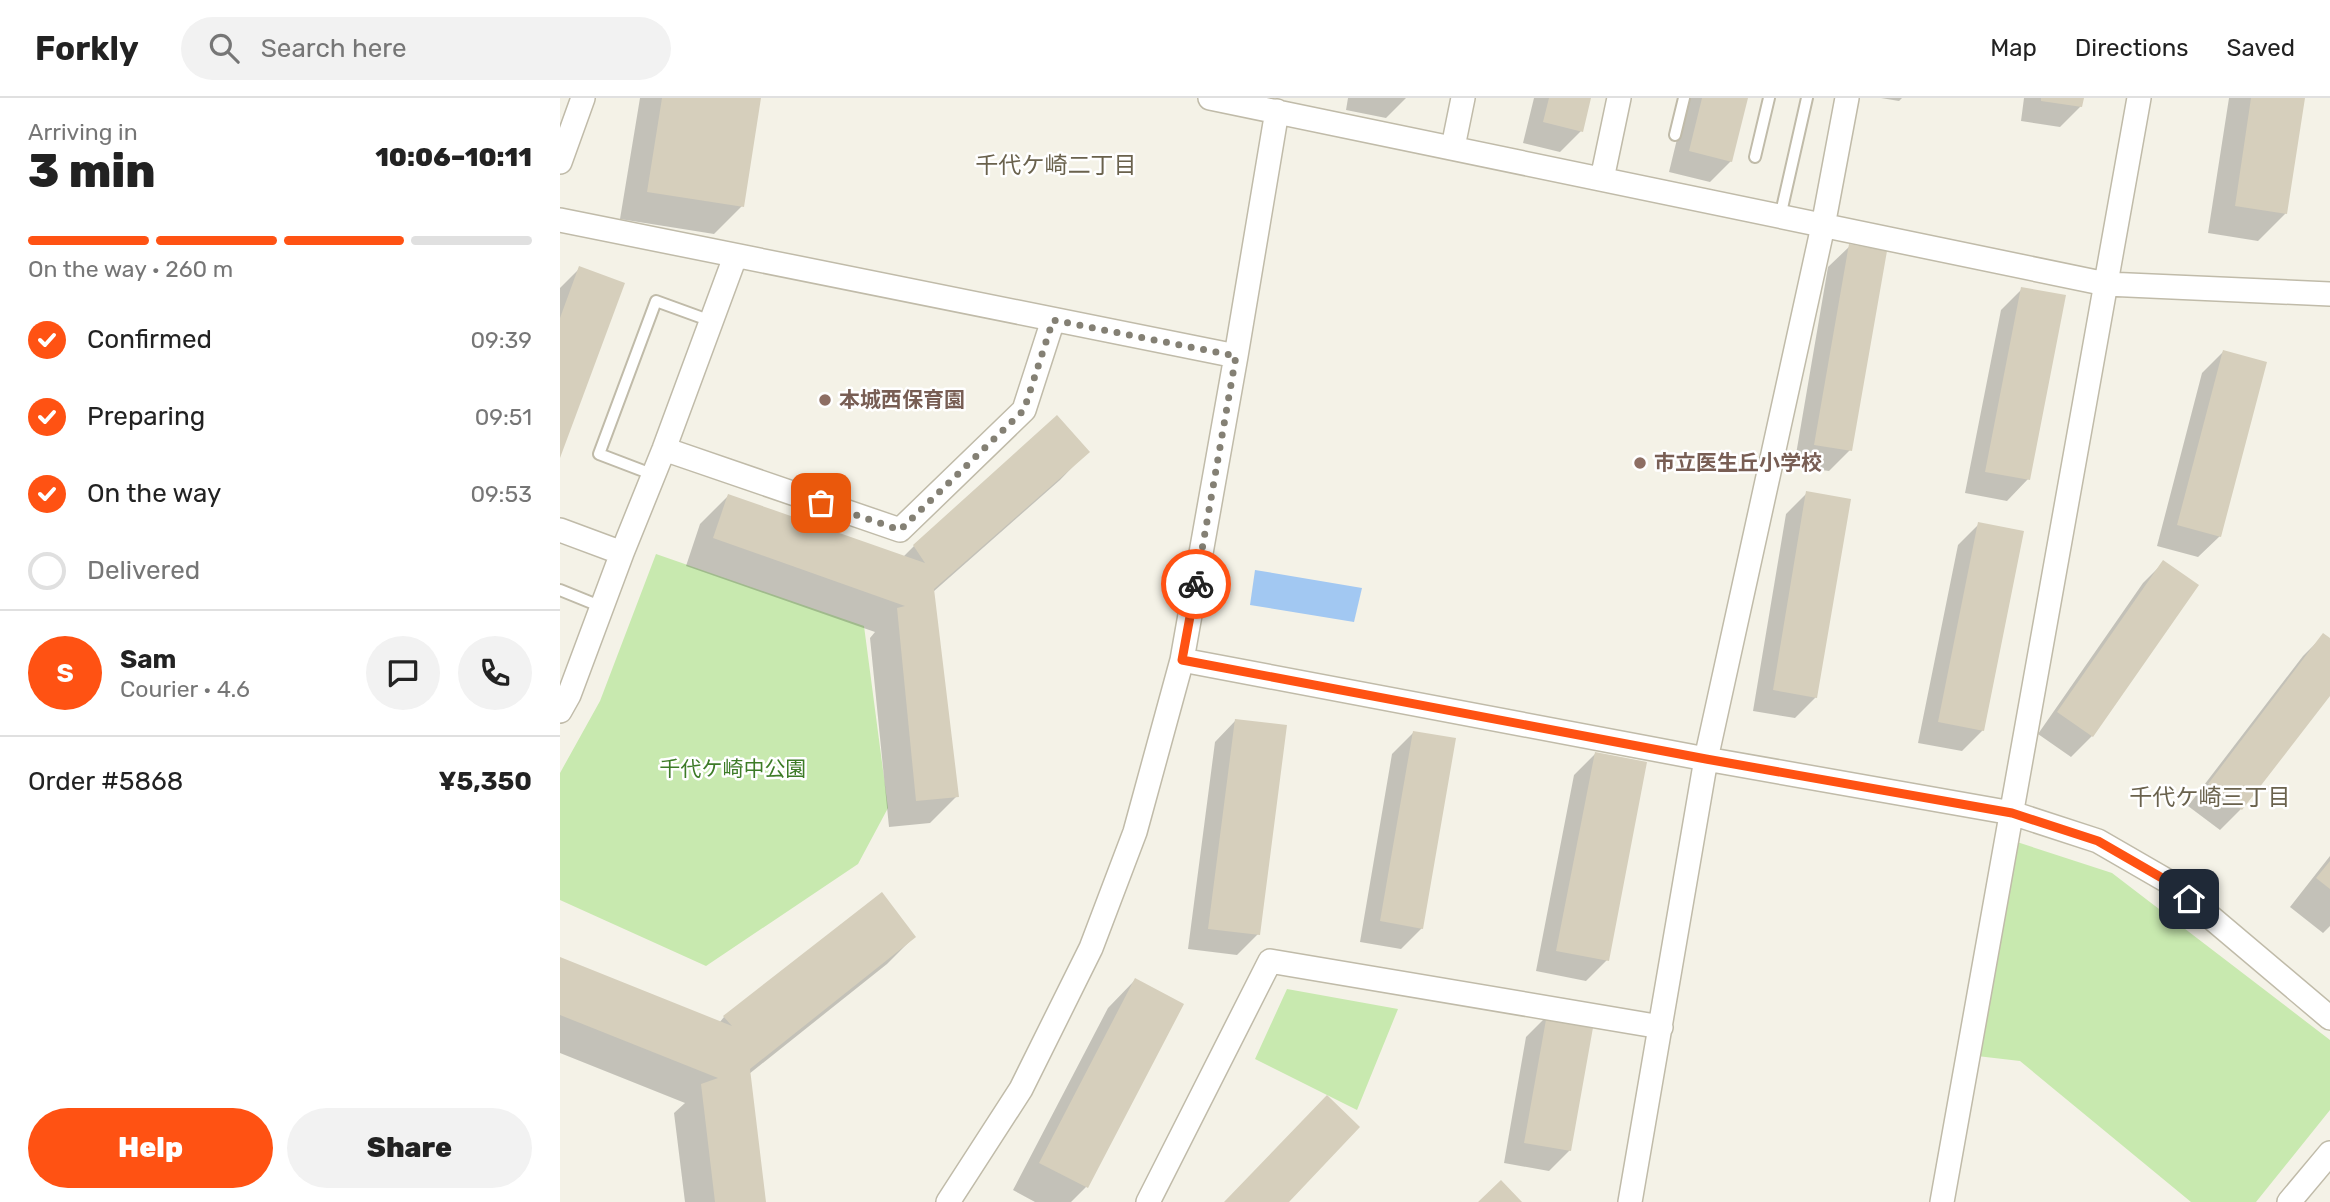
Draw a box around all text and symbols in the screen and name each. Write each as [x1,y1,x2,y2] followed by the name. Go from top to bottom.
[181,17,671,80] search box
[35,29,139,68] text: Forkly
[205,29,243,67] icon: search
[261,33,407,64] text: Search here
[1990,34,2037,62] text: Map
[2075,34,2188,62] text: Directions
[2226,34,2295,62] text: Saved
[28,118,138,146] text: Arriving in
[375,142,532,173] text: 10:06–10:11
[28,144,156,199] text: 3 min
[976,151,1137,179] district label: 千代ケ崎二丁目
[28,255,233,283] text: On the way · 260 m
[28,321,66,359] icon: check
[87,324,212,355] text: Confirmed
[470,326,532,354] text: 09:39
[839,387,965,412] place label: 本城西保育園
[817,392,833,408] marker: 本城西保育園
[28,398,66,436] icon: check
[87,401,205,432] text: Preparing
[475,403,532,431] text: 09:51
[1654,450,1822,475] place label: 市立医生丘小学校
[1632,455,1648,471] marker: 市立医生丘小学校
[791,473,851,533] pin
[28,475,66,513] icon: check
[87,478,221,509] text: On the way
[470,480,532,508] text: 09:53
[802,484,840,522] icon: bag
[1161,549,1231,619] courier
[87,555,200,586] text: Delivered
[1177,565,1215,603] icon: bike
[366,636,440,710] button: chat
[458,636,532,710] button: phone
[120,644,176,675] text: Sam
[56,658,74,689] text: S
[120,675,250,703] text: Courier · 4.6
[660,756,807,781] park label: 千代ケ崎中公園
[28,766,183,797] text: Order #5868
[439,766,532,797] text: ¥5,350
[2130,783,2291,811] district label: 千代ケ崎三丁目
[2159,869,2219,929] pin
[2170,880,2208,918] icon: home
[28,1108,273,1188] button: Help
[287,1108,532,1188] button: Share

